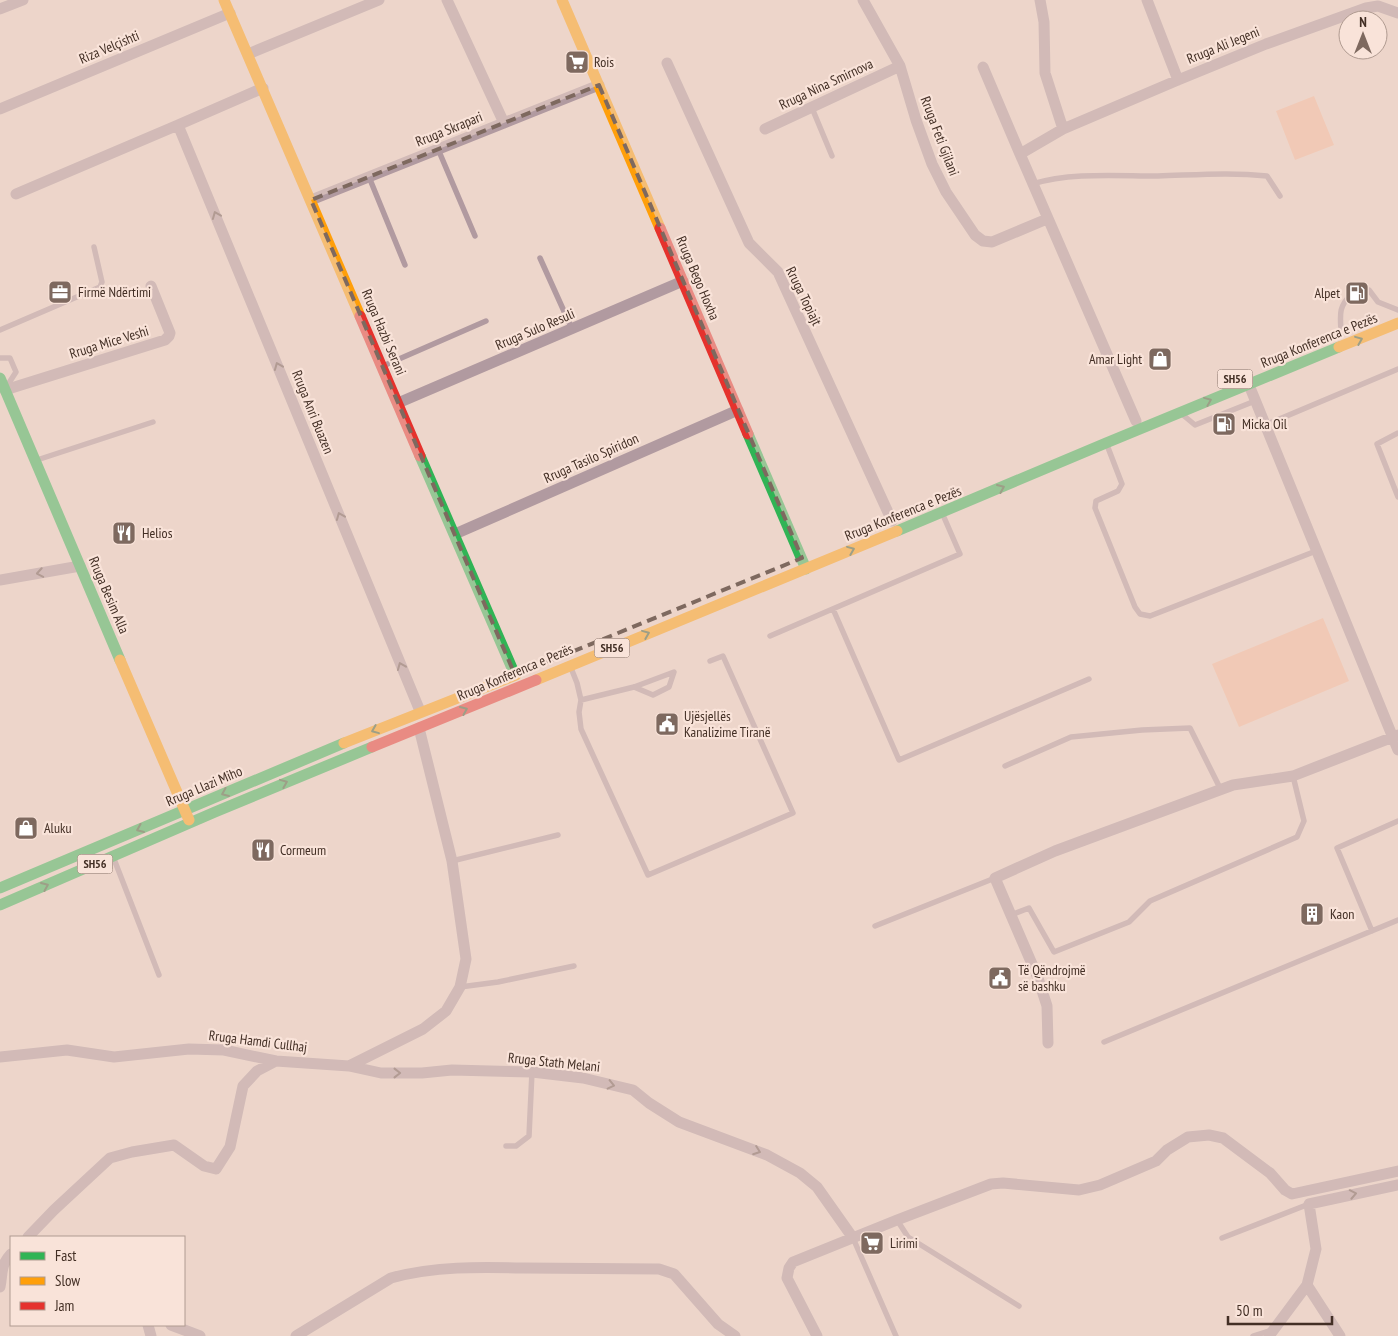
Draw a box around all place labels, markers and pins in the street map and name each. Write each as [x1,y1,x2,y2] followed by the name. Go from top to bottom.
[564,49,590,75] supermarket icon: Rois
[594,53,614,71] place label: Rois
[47,279,73,305] office icon: Firmë Ndërtimi
[1344,280,1370,306] fuel station icon: Alpet
[78,283,151,301] place label: Firmë Ndërtimi
[1314,284,1340,302] place label: Alpet
[1147,346,1173,372] shop icon: Amar Light
[1089,350,1142,368] place label: Amar Light
[1211,411,1237,437] fuel station icon: Micka Oil
[1242,415,1288,433] place label: Micka Oil
[111,520,137,546] restaurant icon: Helios
[142,524,173,542] place label: Helios
[684,707,771,741] place label: Ujësjellës Kanalizime Tiranë
[654,711,680,737] public building icon: Ujësjellës Kanalizime Tiranë
[13,815,39,841] shop icon: Aluku
[44,819,71,837] place label: Aluku
[250,837,276,863] restaurant icon: Cormeum
[280,841,326,859] place label: Cormeum
[1299,901,1325,927] building icon: Kaon
[1330,905,1354,923] place label: Kaon
[1018,961,1086,995] place label: Të Qëndrojmë së bashku
[987,965,1013,991] public building icon: Të Qëndrojmë së bashku
[859,1230,885,1256] supermarket icon: Lirimi
[890,1234,918,1252] place label: Lirimi

